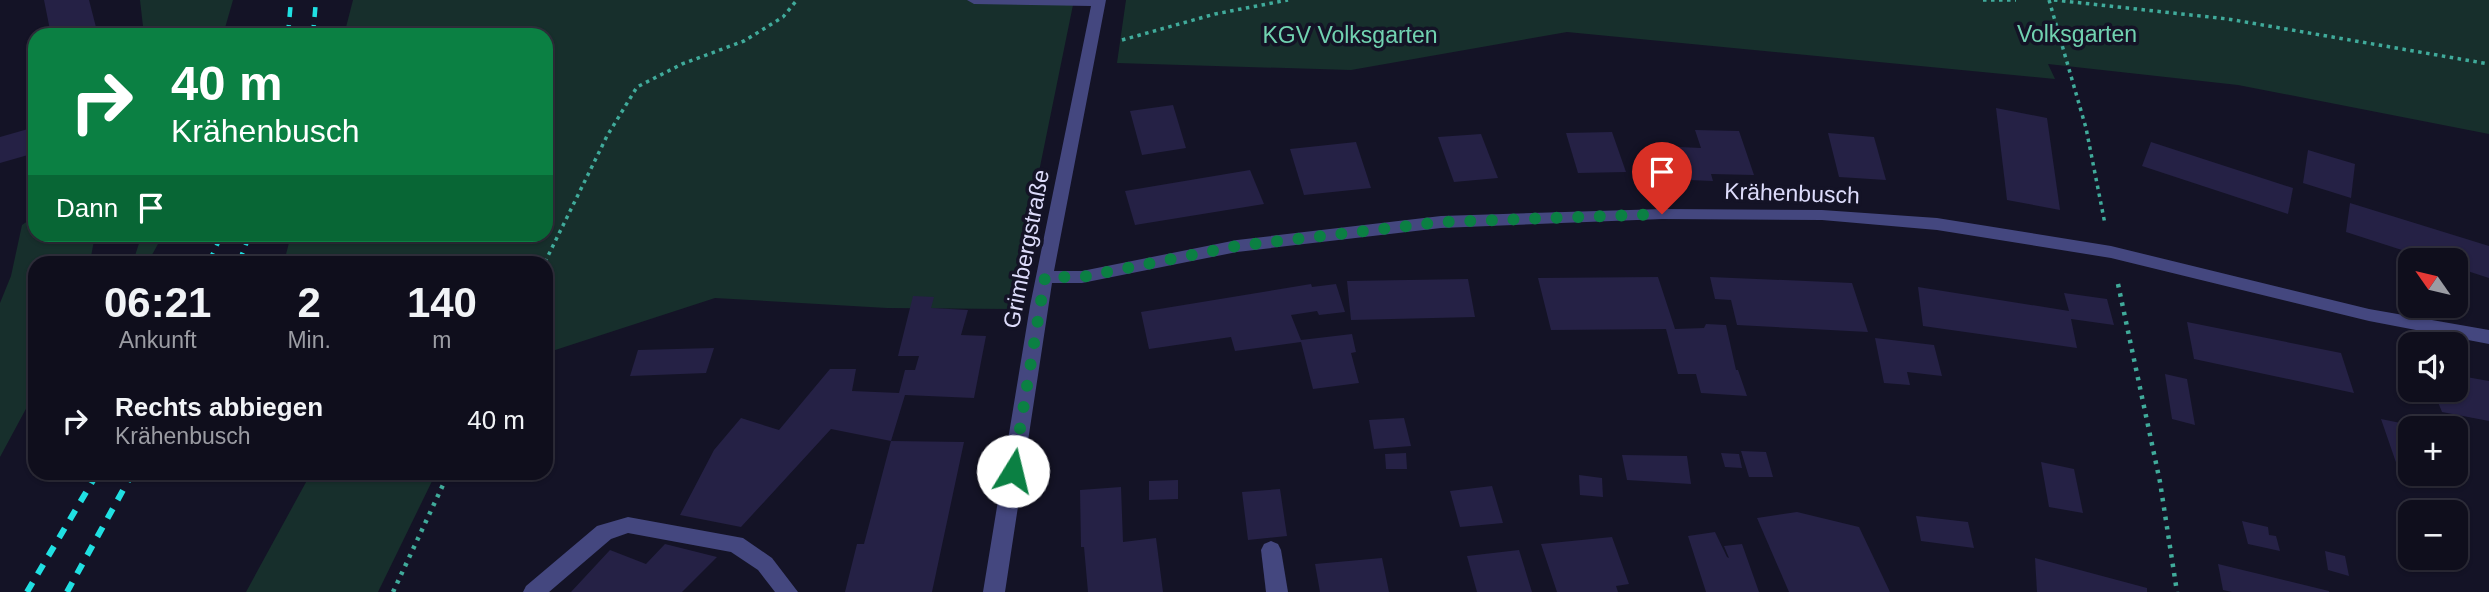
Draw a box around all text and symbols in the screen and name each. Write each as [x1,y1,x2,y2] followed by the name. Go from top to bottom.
[2017,21,2137,47] park label: Volksgarten
[1262,22,1438,48] park label: KGV Volksgarten
[56,56,147,147] icon: right
[171,56,283,110] text: 40 m
[171,113,360,149] text: Krähenbusch
[1632,142,1692,214] pin
[1643,153,1681,191] icon: arrive
[998,167,1054,331] street label: Grimbergstraße
[1724,178,1860,208] street label: Krähenbusch
[132,189,170,227] icon: arrive
[56,193,118,223] text: Dann
[2398,248,2468,318] north arrow
[2398,248,2468,570] map controls
[104,279,211,326] text: 06:21
[297,279,321,326] text: 2
[407,279,477,326] text: 140
[119,327,197,353] text: Ankunft
[287,327,331,353] text: Min.
[432,327,452,353] text: m
[2398,332,2468,402] button: sound
[115,392,323,422] text: Rechts abbiegen
[56,402,94,440] icon: right
[467,405,525,435] text: 40 m
[2398,416,2468,486] button: +
[115,423,251,449] text: Krähenbusch
[976,434,1050,508] position arrow
[2398,500,2468,570] button: −

